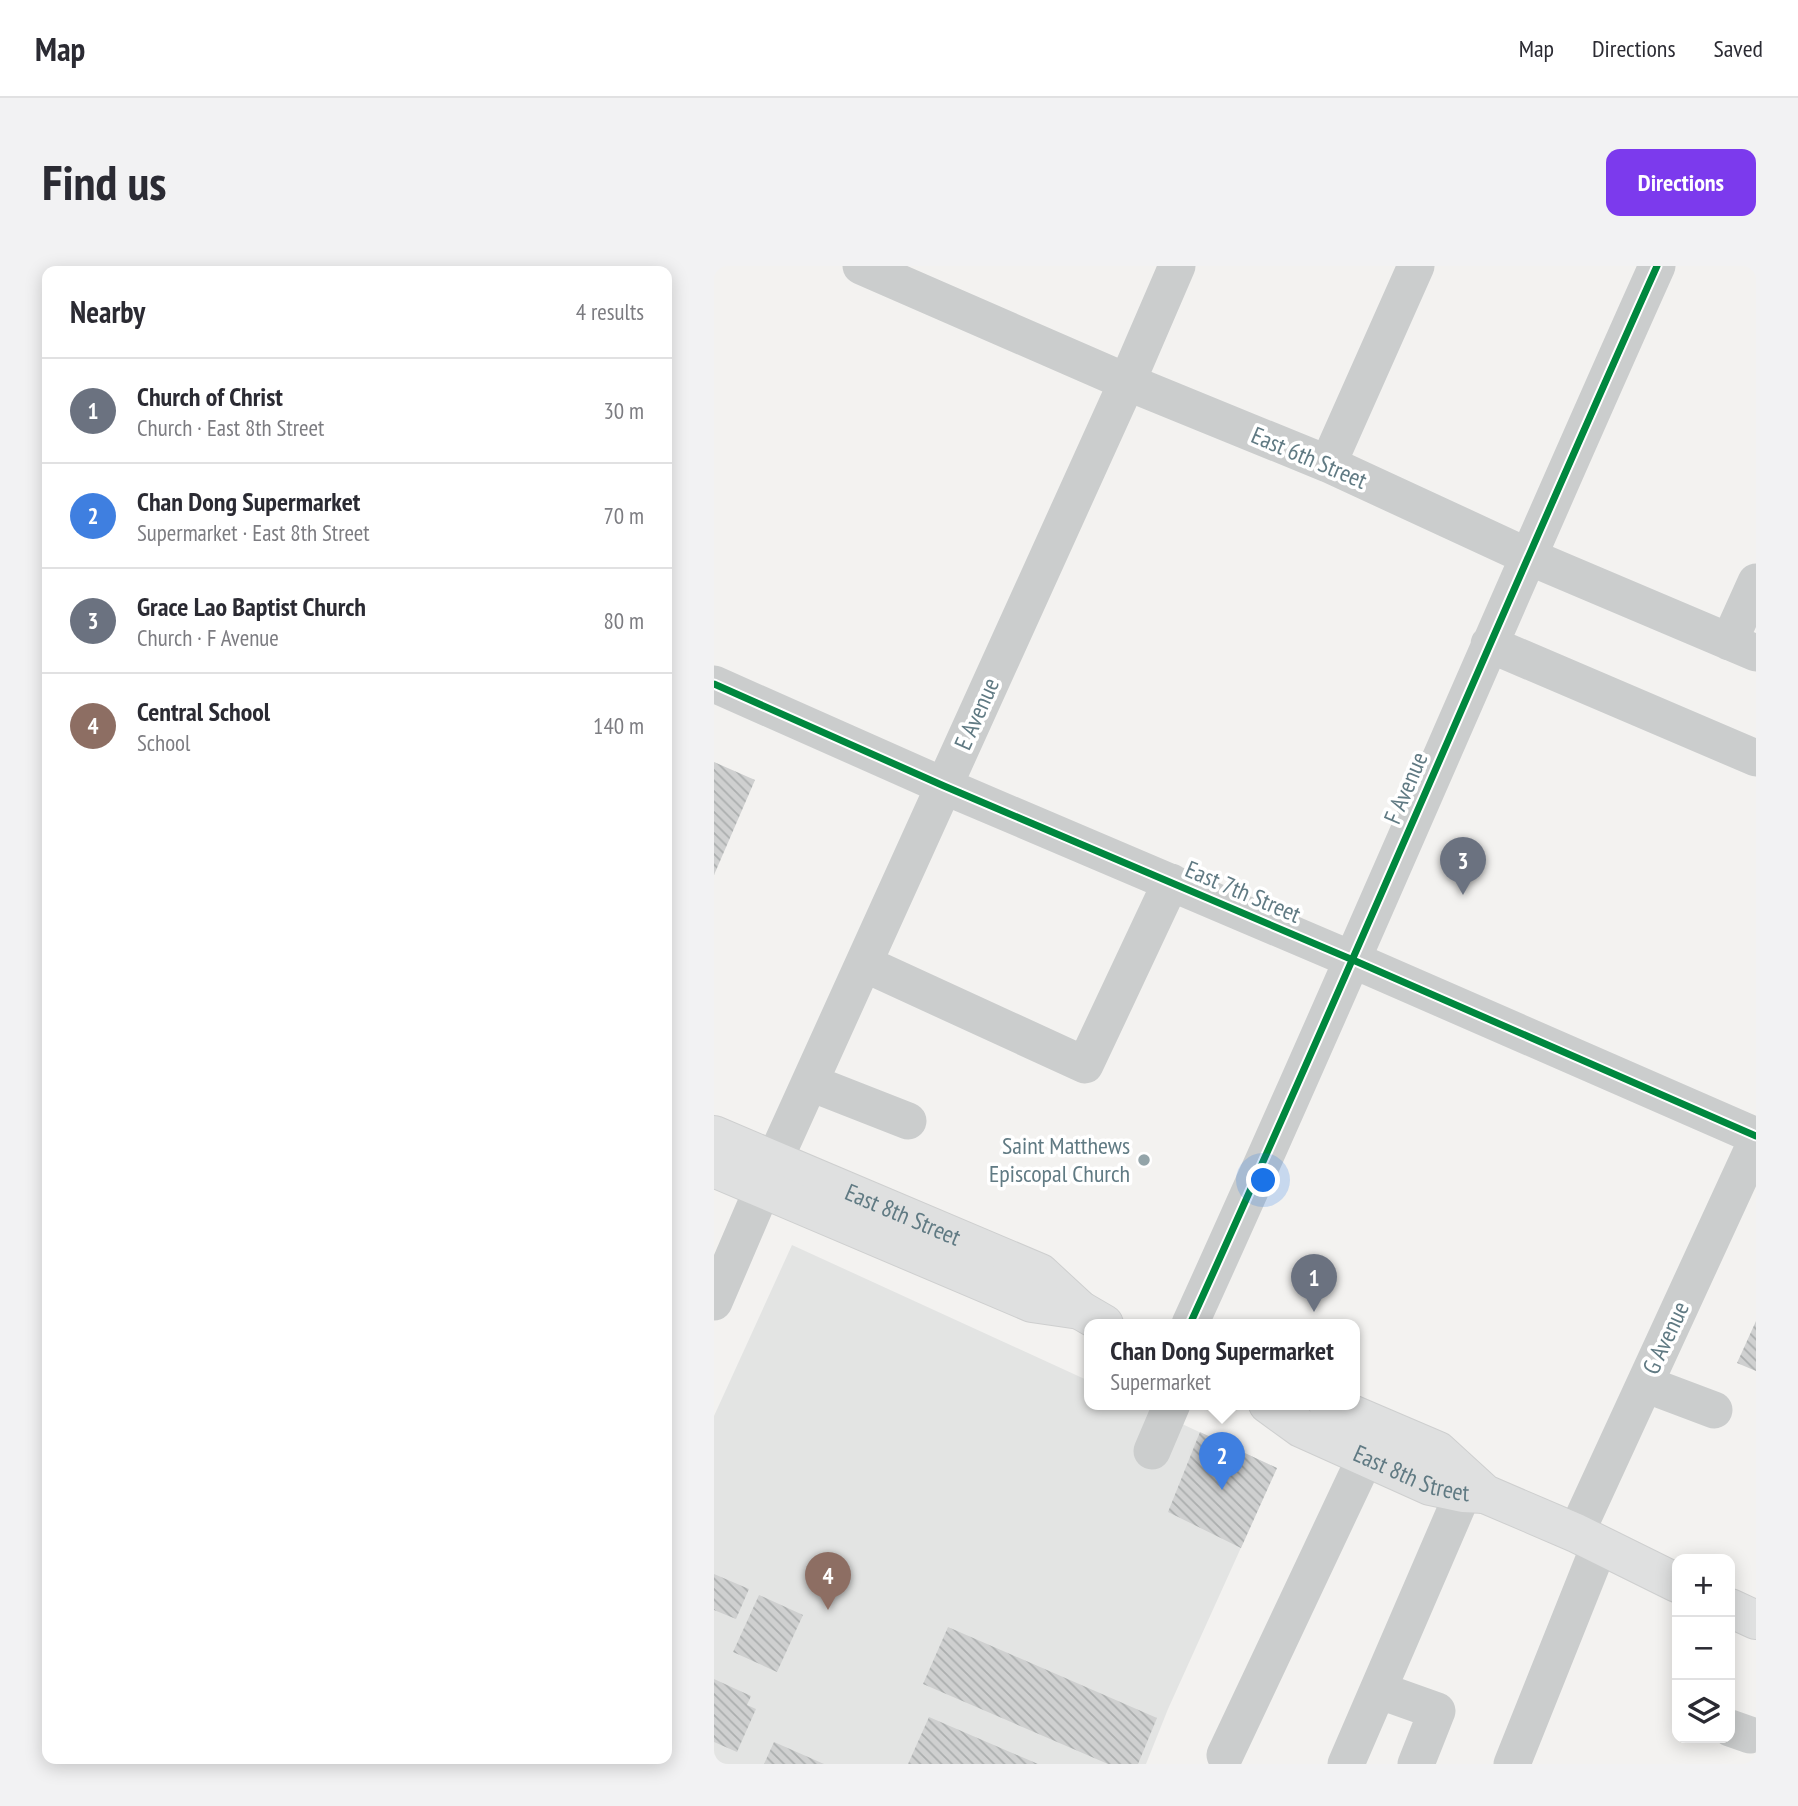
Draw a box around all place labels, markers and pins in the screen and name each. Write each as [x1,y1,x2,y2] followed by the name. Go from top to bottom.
[1440,837,1486,895] pin: 3
[989,1130,1130,1189] place label: Saint Matthews Episcopal Church
[1136,1152,1152,1168] marker: Saint Matthews Episcopal Church
[1291,1254,1337,1312] pin: 1
[1199,1432,1245,1490] pin: 2
[805,1552,851,1610] pin: 4

